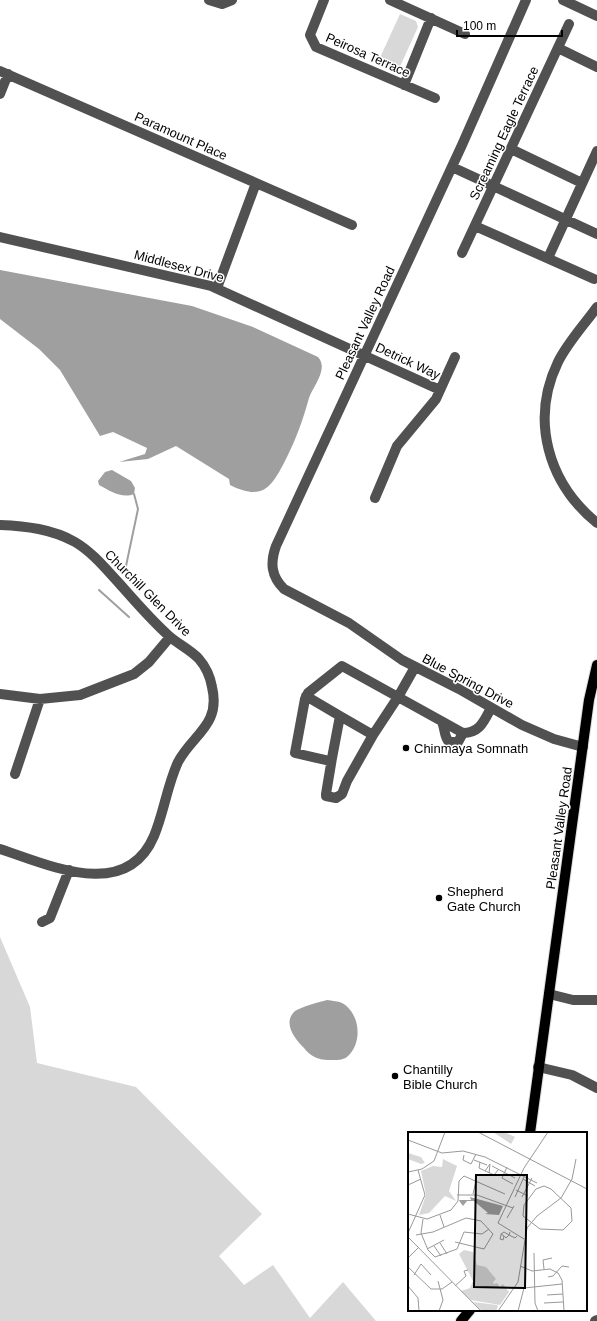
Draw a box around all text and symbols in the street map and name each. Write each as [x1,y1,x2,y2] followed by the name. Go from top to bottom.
[457,12,562,38] scale bar
[463,19,496,33] text: 100 m
[323,30,413,80] street label: Peirosa Terrace
[466,64,542,202] street label: Screaming Eagle Terrace
[132,109,230,163] street label: Paramount Place
[132,247,226,285] street label: Middlesex Drive
[332,264,398,382] street label: Pleasant Valley Road
[373,340,443,383] street label: Detrick Way
[102,547,194,639] street label: Churchill Glen Drive
[420,651,516,711] street label: Blue Spring Drive
[414,741,528,756] place label: Chinmaya Somnath
[401,743,411,753] marker: Chinmaya Somnath
[543,766,575,890] street label: Pleasant Valley Road
[447,884,521,914] place label: Shepherd Gate Church
[434,893,444,903] marker: Shepherd Gate Church
[403,1062,477,1092] place label: Chantilly Bible Church
[390,1071,400,1081] marker: Chantilly Bible Church
[408,1132,587,1311] inset map

